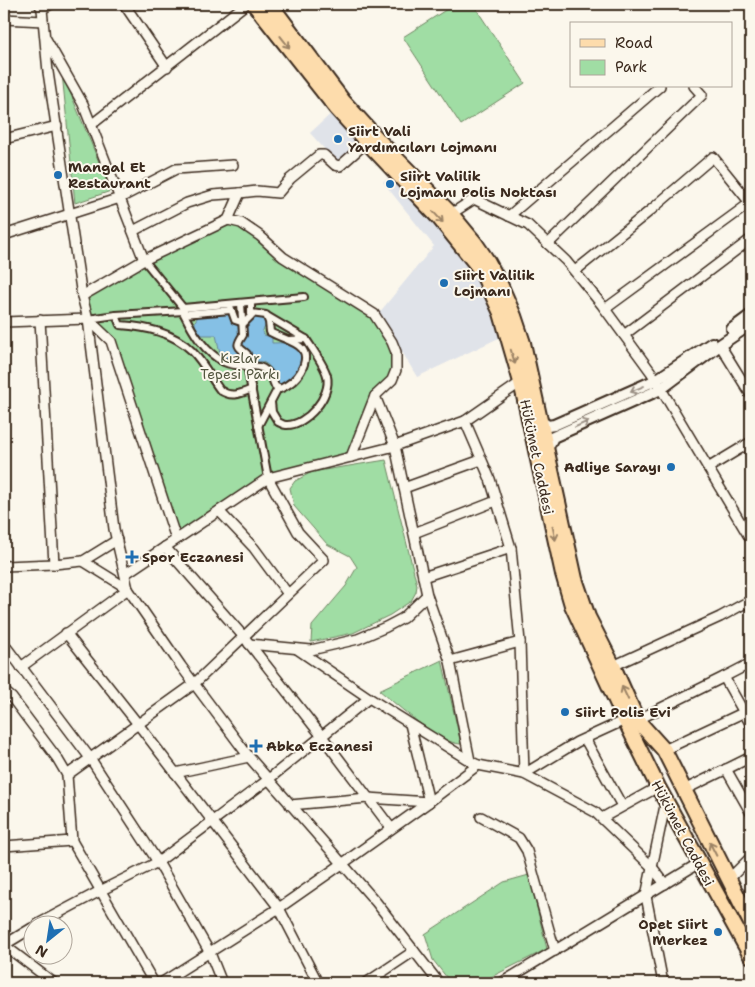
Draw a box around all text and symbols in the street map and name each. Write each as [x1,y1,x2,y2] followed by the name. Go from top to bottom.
[570,22,732,88] legend
[615,33,653,53] text: Road
[279,35,290,48] one-way arrow
[615,57,647,77] text: Park
[348,122,497,156] place label: Siirt Vali Yardımcıları Lojmanı
[332,133,344,145] marker: Siirt Vali Yardımcıları Lojmanı
[68,158,151,192] place label: Mangal Et Restaurant
[400,167,557,201] place label: Siirt Valilik Lojmanı Polis Noktası
[52,169,64,181] marker: Mangal Et Restaurant
[384,178,396,190] marker: Siirt Valilik Lojmanı Polis Noktası
[432,210,443,223] one-way arrow
[454,266,535,300] place label: Siirt Valilik Lojmanı
[438,277,450,289] marker: Siirt Valilik Lojmanı
[200,349,280,383] park label: Kızlar Tepesi Parkı
[509,349,519,365] one-way arrow
[630,384,645,394] one-way arrow
[516,398,558,516] street label: Hükümet Caddesi
[574,419,589,429] one-way arrow
[564,458,661,476] place label: Adliye Sarayı
[665,461,677,473] marker: Adliye Sarayı
[550,524,559,540] one-way arrow
[142,548,244,566] place label: Spor Eczanesi
[126,551,138,563] marker: Spor Eczanesi
[620,686,630,701] one-way arrow
[575,703,671,721] place label: Siirt Polis Evi
[559,706,571,718] marker: Siirt Polis Evi
[266,737,373,755] place label: Abka Eczanesi
[250,740,262,752] marker: Abka Eczanesi
[647,777,719,889] street label: Hükümet Caddesi
[708,841,718,856] one-way arrow
[22,914,72,964] north arrow
[638,915,708,949] place label: Opet Siirt Merkez
[712,926,724,938] marker: Opet Siirt Merkez
[32,941,51,962] text: N

